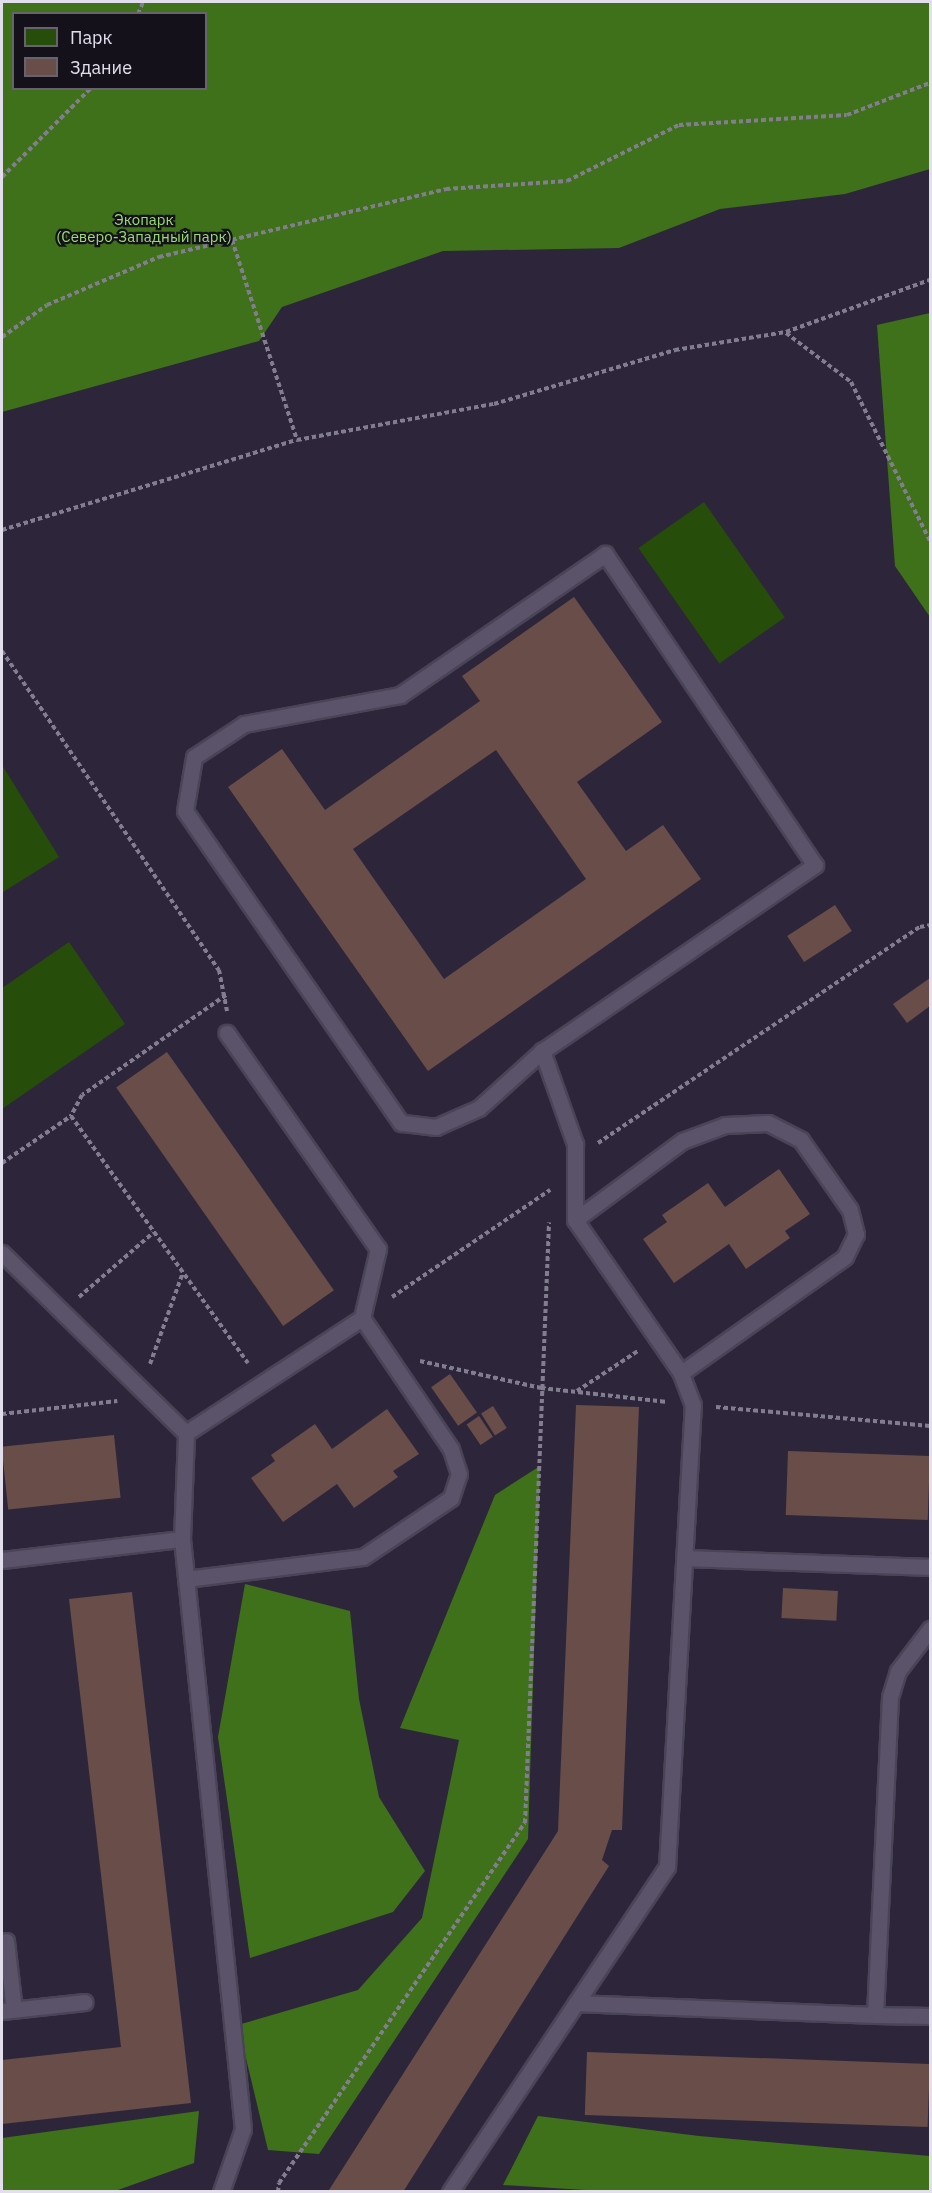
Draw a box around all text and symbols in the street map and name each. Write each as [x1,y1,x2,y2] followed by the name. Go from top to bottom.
[12,12,207,90] legend
[70,26,112,49] text: Парк
[70,56,132,79] text: Здание
[56,210,232,245] park label: Экопарк (Северо-Западный парк)

